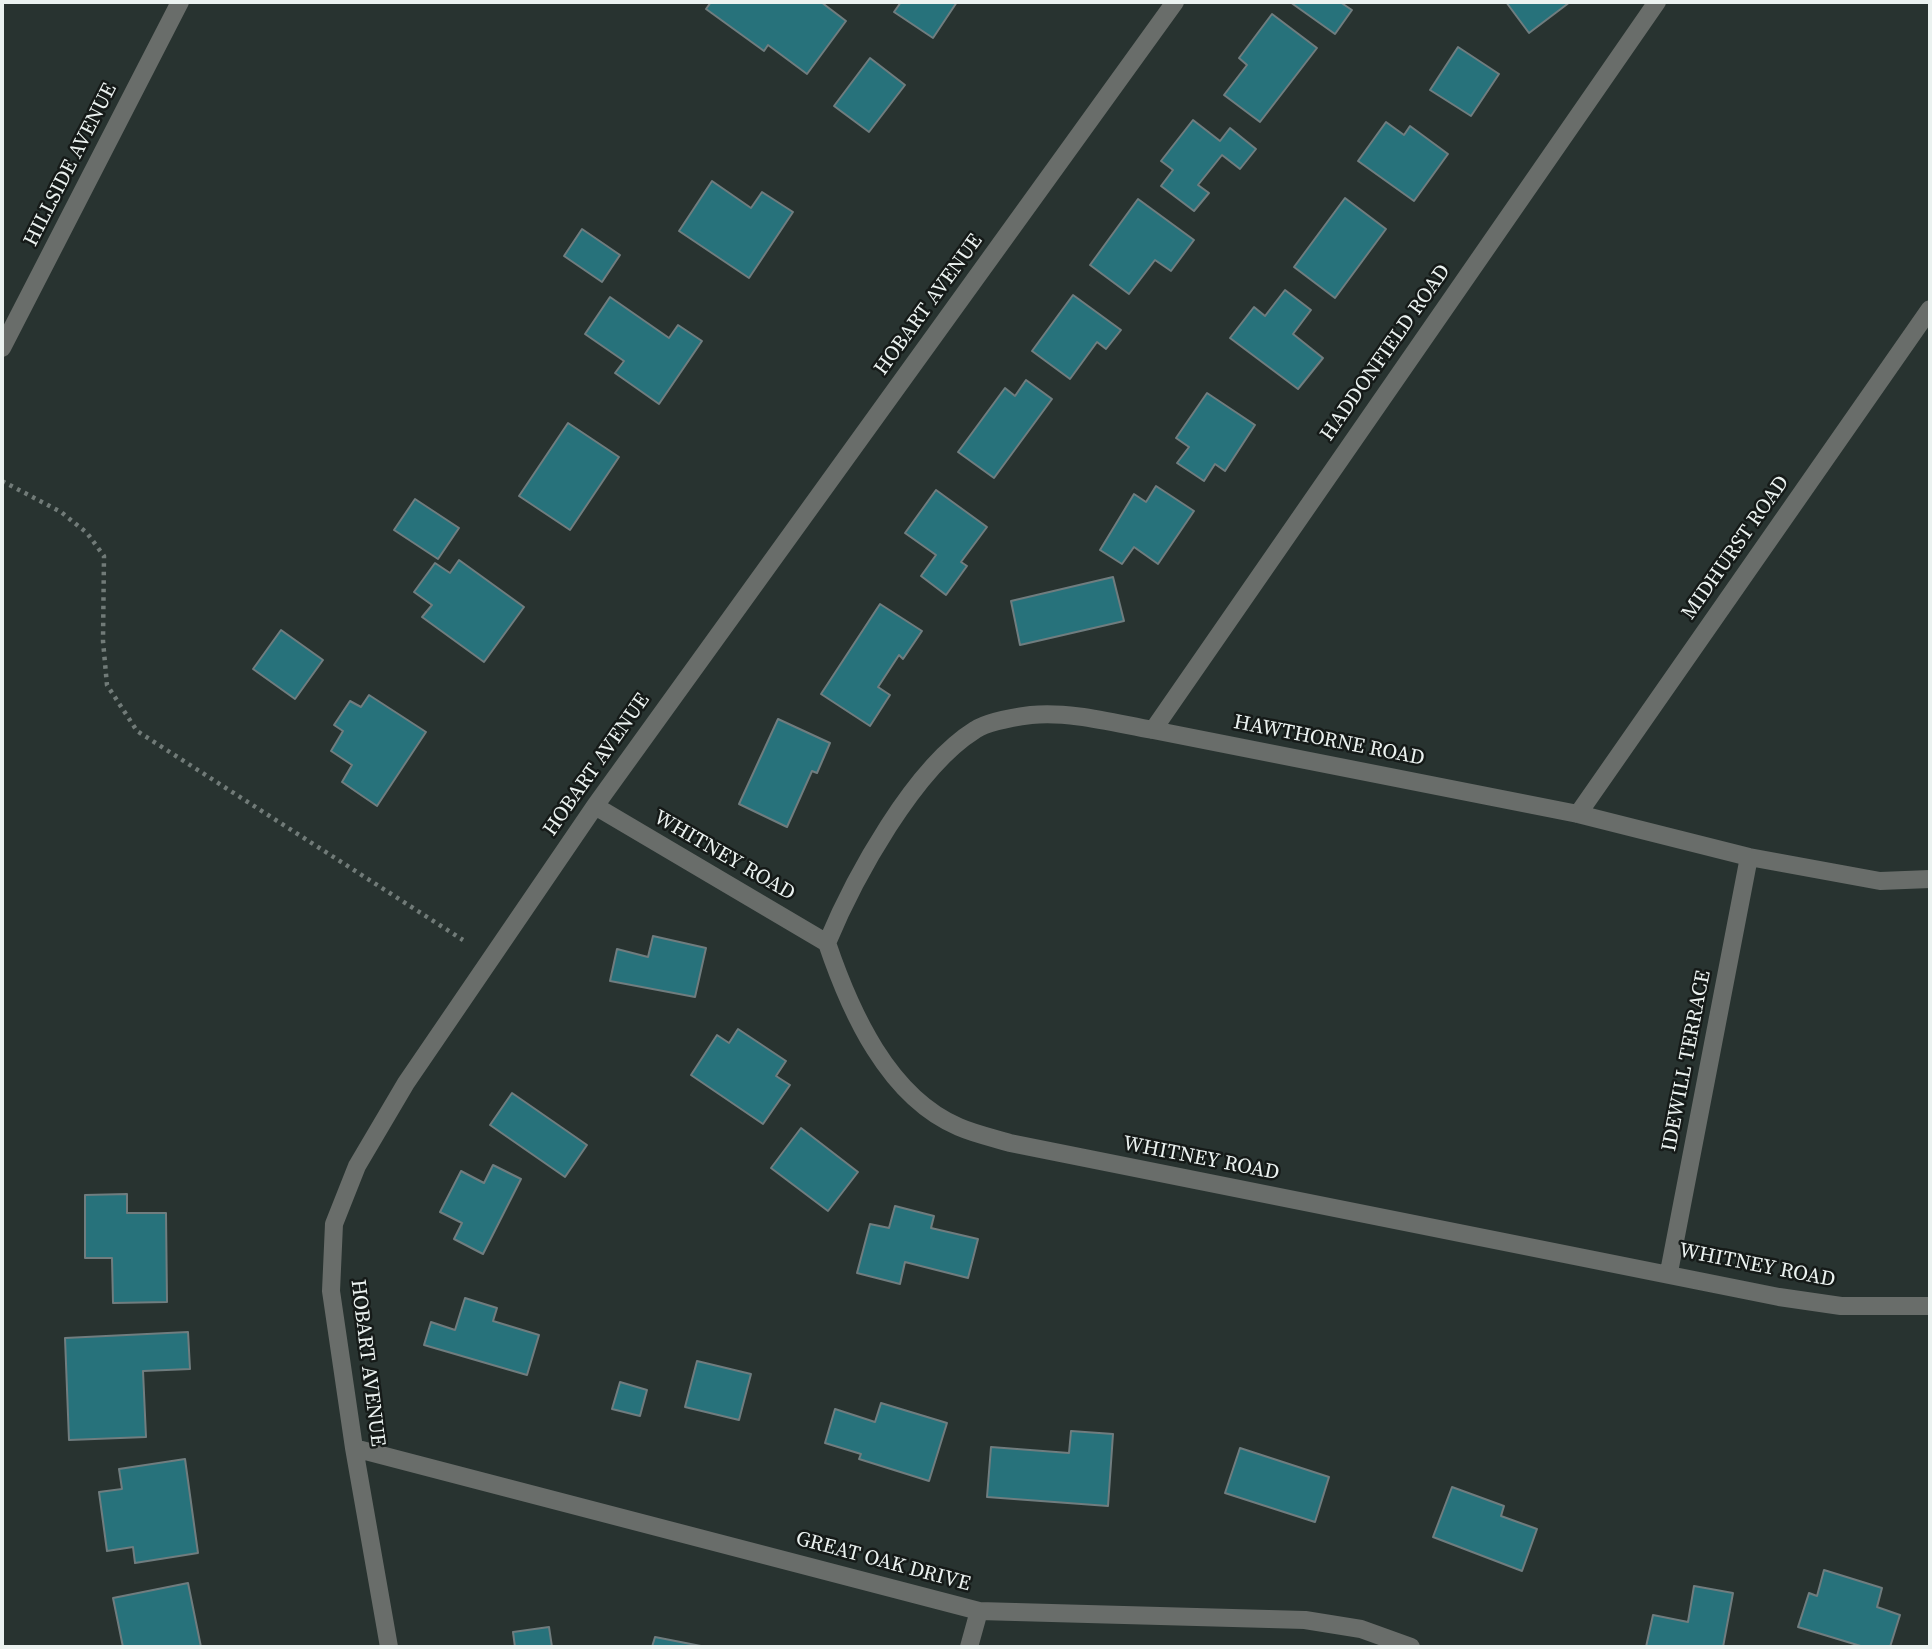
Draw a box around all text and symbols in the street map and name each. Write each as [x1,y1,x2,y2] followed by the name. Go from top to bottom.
[19,79,123,251] street label: HILLSIDE AVENUE
[869,230,989,380] street label: HOBART AVENUE
[1316,260,1456,446] street label: HADDONFIELD ROAD
[1677,471,1795,625] street label: MIDHURST ROAD
[538,689,656,841] street label: HOBART AVENUE
[1231,710,1427,772] street label: HAWTHORNE ROAD
[649,805,799,907] street label: WHITNEY ROAD
[1657,968,1717,1154] street label: IDEWILL TERRACE
[1121,1131,1281,1187] street label: WHITNEY ROAD
[1677,1238,1837,1294] street label: WHITNEY ROAD
[344,1278,390,1448] street label: HOBART AVENUE
[793,1527,973,1597] street label: GREAT OAK DRIVE

